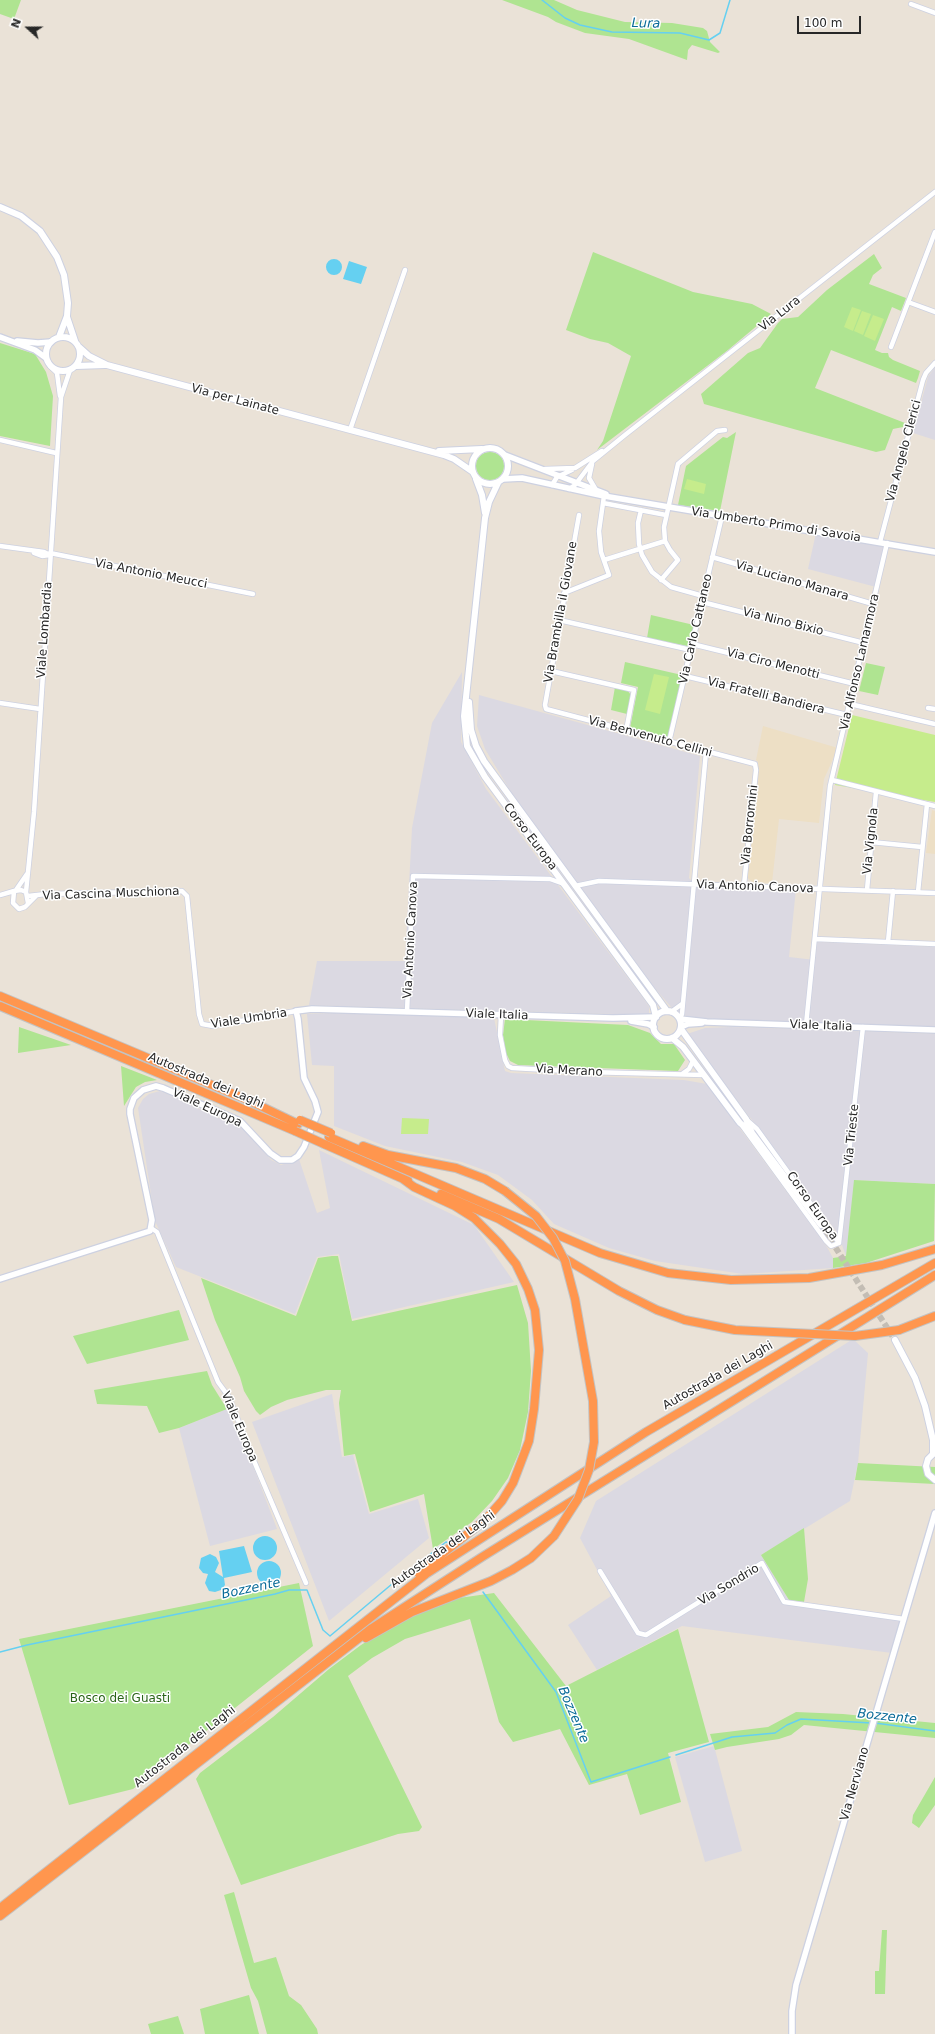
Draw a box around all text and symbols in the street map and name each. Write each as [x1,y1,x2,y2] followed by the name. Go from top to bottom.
[8,8,48,48] north arrow
[799,8,863,34] scale bar
[631,16,661,32] water label: Lura
[804,16,842,30] text: 100 m
[9,17,24,30] text: N
[756,293,804,335] street label: Via Lura
[189,381,281,419] street label: Via per Lainate
[883,398,925,504] street label: Via Angelo Clerici
[690,504,862,546] street label: Via Umberto Primo di Savoia
[541,540,581,684] street label: Via Brambilla il Giovane
[94,556,208,592] street label: Via Antonio Meucci
[734,558,850,604] street label: Via Luciano Manara
[676,573,716,685] street label: Via Carlo Cattaneo
[34,581,56,679] street label: Viale Lombardia
[837,592,883,732] street label: Via Alfonso Lamarmora
[741,605,825,639] street label: Via Nino Bixio
[725,645,821,683] street label: Via Ciro Menotti
[706,674,826,718] street label: Via Fratelli Bandiera
[586,713,714,761] street label: Via Benvenuto Cellini
[739,784,761,866] street label: Via Borromini
[500,801,560,873] street label: Corso Europa
[860,807,882,875] street label: Via Vignola
[696,878,814,896] street label: Via Antonio Canova
[401,881,421,999] street label: Via Antonio Canova
[42,884,180,904] street label: Via Cascina Muschiona
[210,1006,288,1032] street label: Viale Umbria
[465,1007,529,1023] street label: Viale Italia
[789,1018,853,1034] street label: Viale Italia
[146,1050,266,1112] street label: Autostrada dei Laghi
[535,1062,603,1080] street label: Via Merano
[170,1086,244,1130] street label: Viale Europa
[842,1103,862,1167] street label: Via Trieste
[783,1169,841,1243] street label: Corso Europa
[660,1339,776,1413] street label: Autostrada dei Laghi
[218,1390,260,1464] street label: Viale Europa
[388,1508,498,1592] street label: Autostrada dei Laghi
[696,1561,762,1609] street label: Via Sondrio
[220,1575,282,1603] water label: Bozzente
[554,1684,592,1746] water label: Bozzente
[70,1692,170,1706] park label: Bosco dei Guasti
[131,1703,239,1791] street label: Autostrada dei Laghi
[856,1706,918,1728] water label: Bozzente
[838,1745,872,1823] street label: Via Nerviano

